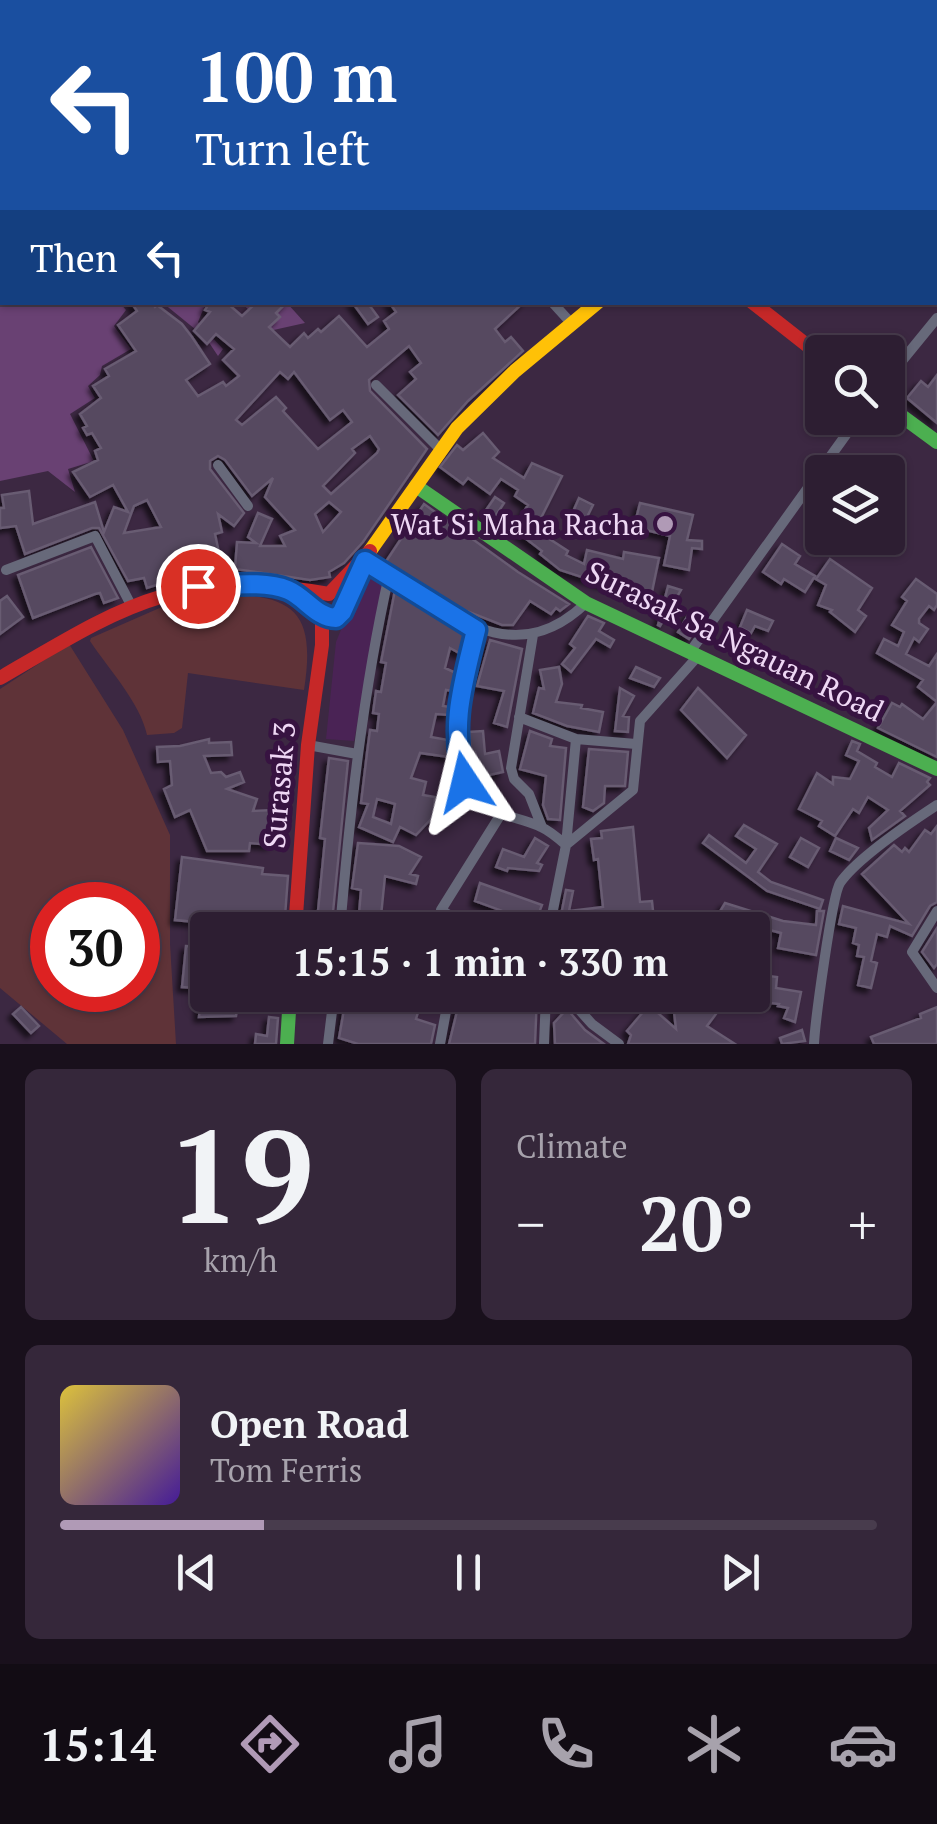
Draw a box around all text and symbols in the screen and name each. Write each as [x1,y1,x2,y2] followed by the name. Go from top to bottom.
[195,29,397,122] text: 100 m
[30,40,160,170] icon: left
[195,118,370,178] text: Turn left
[138,230,193,285] icon: left
[30,233,118,283] text: Then
[805,335,905,555] map controls
[805,335,905,435] button: search
[805,455,905,555] button: layers
[391,504,645,544] place label: Wat Si Maha Racha
[654,513,676,535] marker: Wat Si Maha Racha
[156,544,241,629] pin
[579,551,891,731] street label: Surasak Sa Ngauan Road
[171,559,226,614] icon: arrive
[254,720,304,850] street label: Surasak 3
[413,730,517,834] position arrow
[30,882,160,1012] speed limit sign: 30
[292,937,668,987] text: 15:15 · 1 min · 330 m
[167,1088,314,1260] text: 19
[516,1125,628,1167] text: Climate
[639,1173,754,1272] text: 20°
[516,1187,545,1260] text: −
[848,1187,877,1260] text: +
[204,1239,277,1281] text: km/h
[210,1399,409,1449] text: Open Road
[210,1449,362,1491] text: Tom Ferris
[169,1545,224,1600] icon: previous
[441,1545,496,1600] icon: pause
[713,1545,768,1600] icon: next
[235,1709,305,1779] icon: directions
[383,1709,453,1779] icon: music
[531,1709,601,1779] icon: phone
[679,1709,749,1779] icon: climate
[828,1709,898,1779] icon: car
[39,1714,156,1774] text: 15:14

